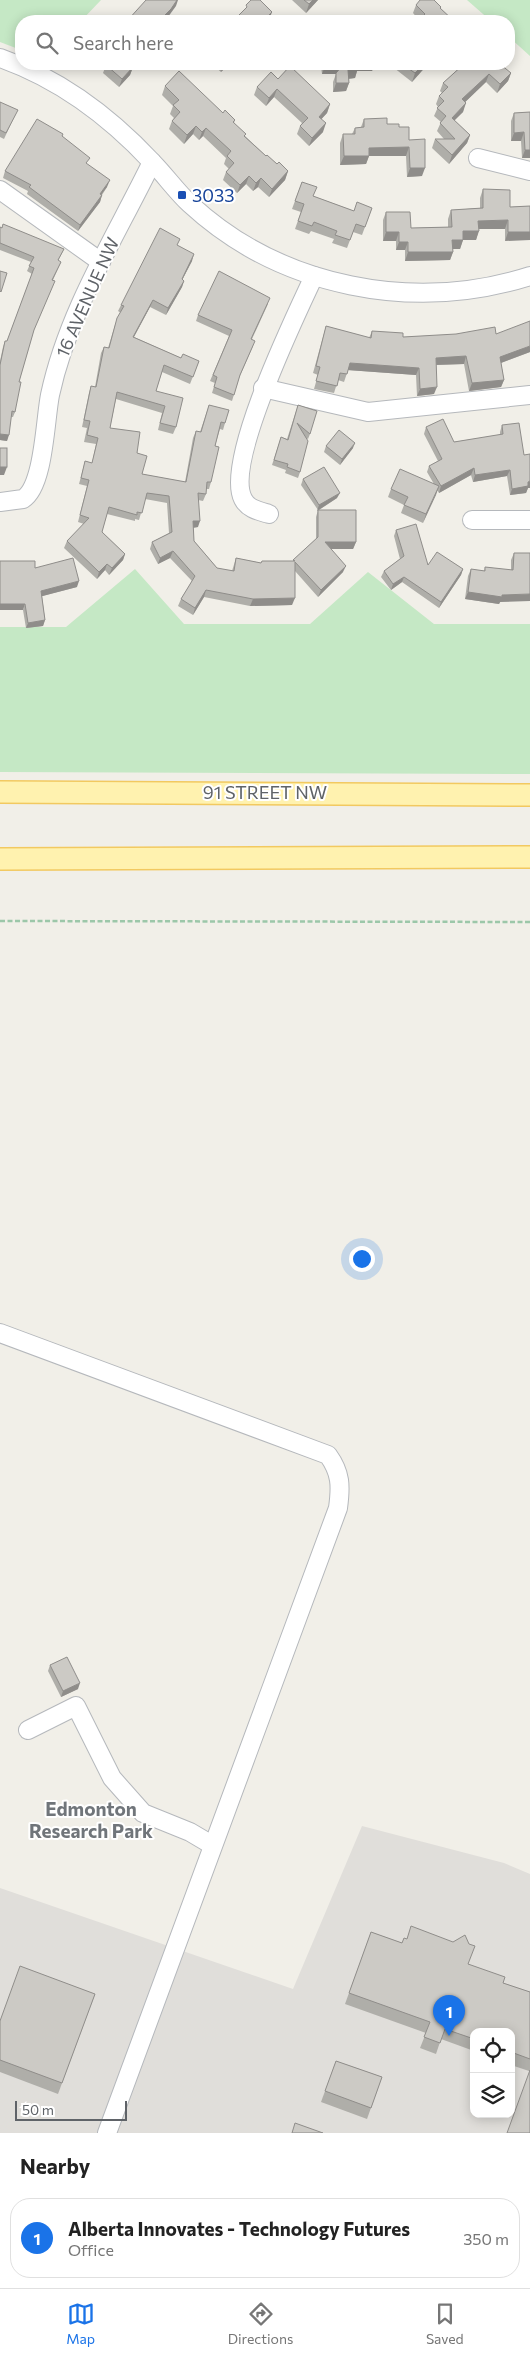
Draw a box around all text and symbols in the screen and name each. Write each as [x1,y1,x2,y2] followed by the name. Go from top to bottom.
[15,15,515,70] search box
[33,29,61,57] icon: search
[73,31,173,54] text: Search here
[192,184,234,206] place label: 3033
[176,189,188,201] marker: 3033
[51,234,123,360] street label: 16 AVENUE NW
[203,781,327,803] street label: 91 STREET NW
[349,1246,375,1272] your location
[29,1797,153,1842] district label: Edmonton Research Park
[433,1995,465,2036] pin: 1
[470,2028,515,2118] map controls
[470,2028,515,2073] button: locate
[470,2073,515,2118] button: layers
[15,2098,128,2121] scale bar
[22,2101,54,2118] text: 50 m
[20,2153,90,2178] text: Nearby
[68,2217,410,2240] text: Alberta Innovates - Technology Futures
[33,2229,41,2248] text: 1
[463,2229,509,2248] text: 350 m
[68,2240,114,2259] text: Office
[66,2300,95,2347] tab: Map
[228,2300,293,2347] tab: Directions
[426,2300,464,2347] tab: Saved

